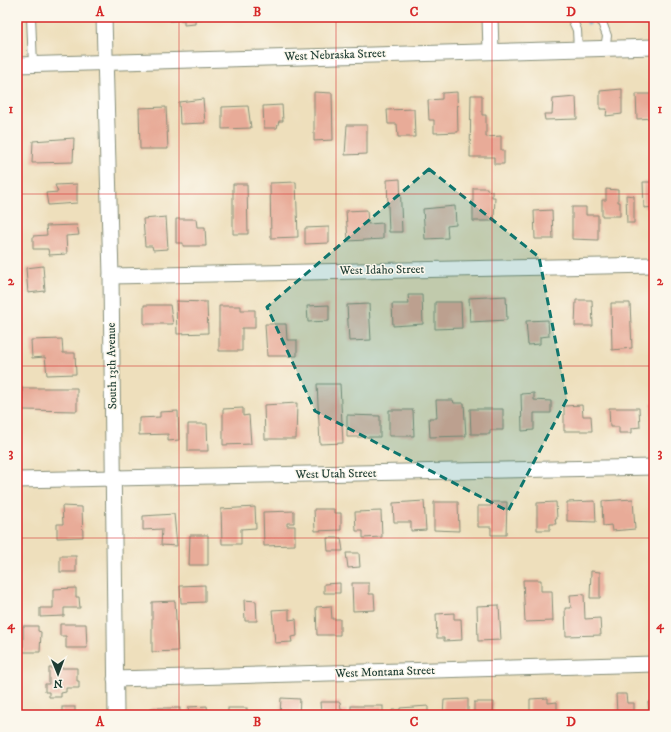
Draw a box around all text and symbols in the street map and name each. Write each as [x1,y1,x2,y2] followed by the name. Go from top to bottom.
[95,4,105,20] text: A
[253,4,261,20] text: B
[410,4,419,20] text: C
[566,4,576,20] text: D
[283,46,386,64] street label: West Nebraska Street
[9,101,14,117] text: 1
[658,101,663,117] text: 1
[339,262,425,278] street label: West Idaho Street
[8,273,15,289] text: 2
[657,273,664,289] text: 2
[104,322,120,410] street label: South 13th Avenue
[9,445,14,461] text: 3
[658,445,663,461] text: 3
[294,466,377,482] street label: West Utah Street
[6,617,15,634] text: 4
[655,617,664,634] text: 4
[38,654,78,694] north arrow
[334,663,435,681] street label: West Montana Street
[54,676,63,690] text: N
[95,714,105,730] text: A
[253,714,261,730] text: B
[410,714,419,730] text: C
[566,714,576,730] text: D

